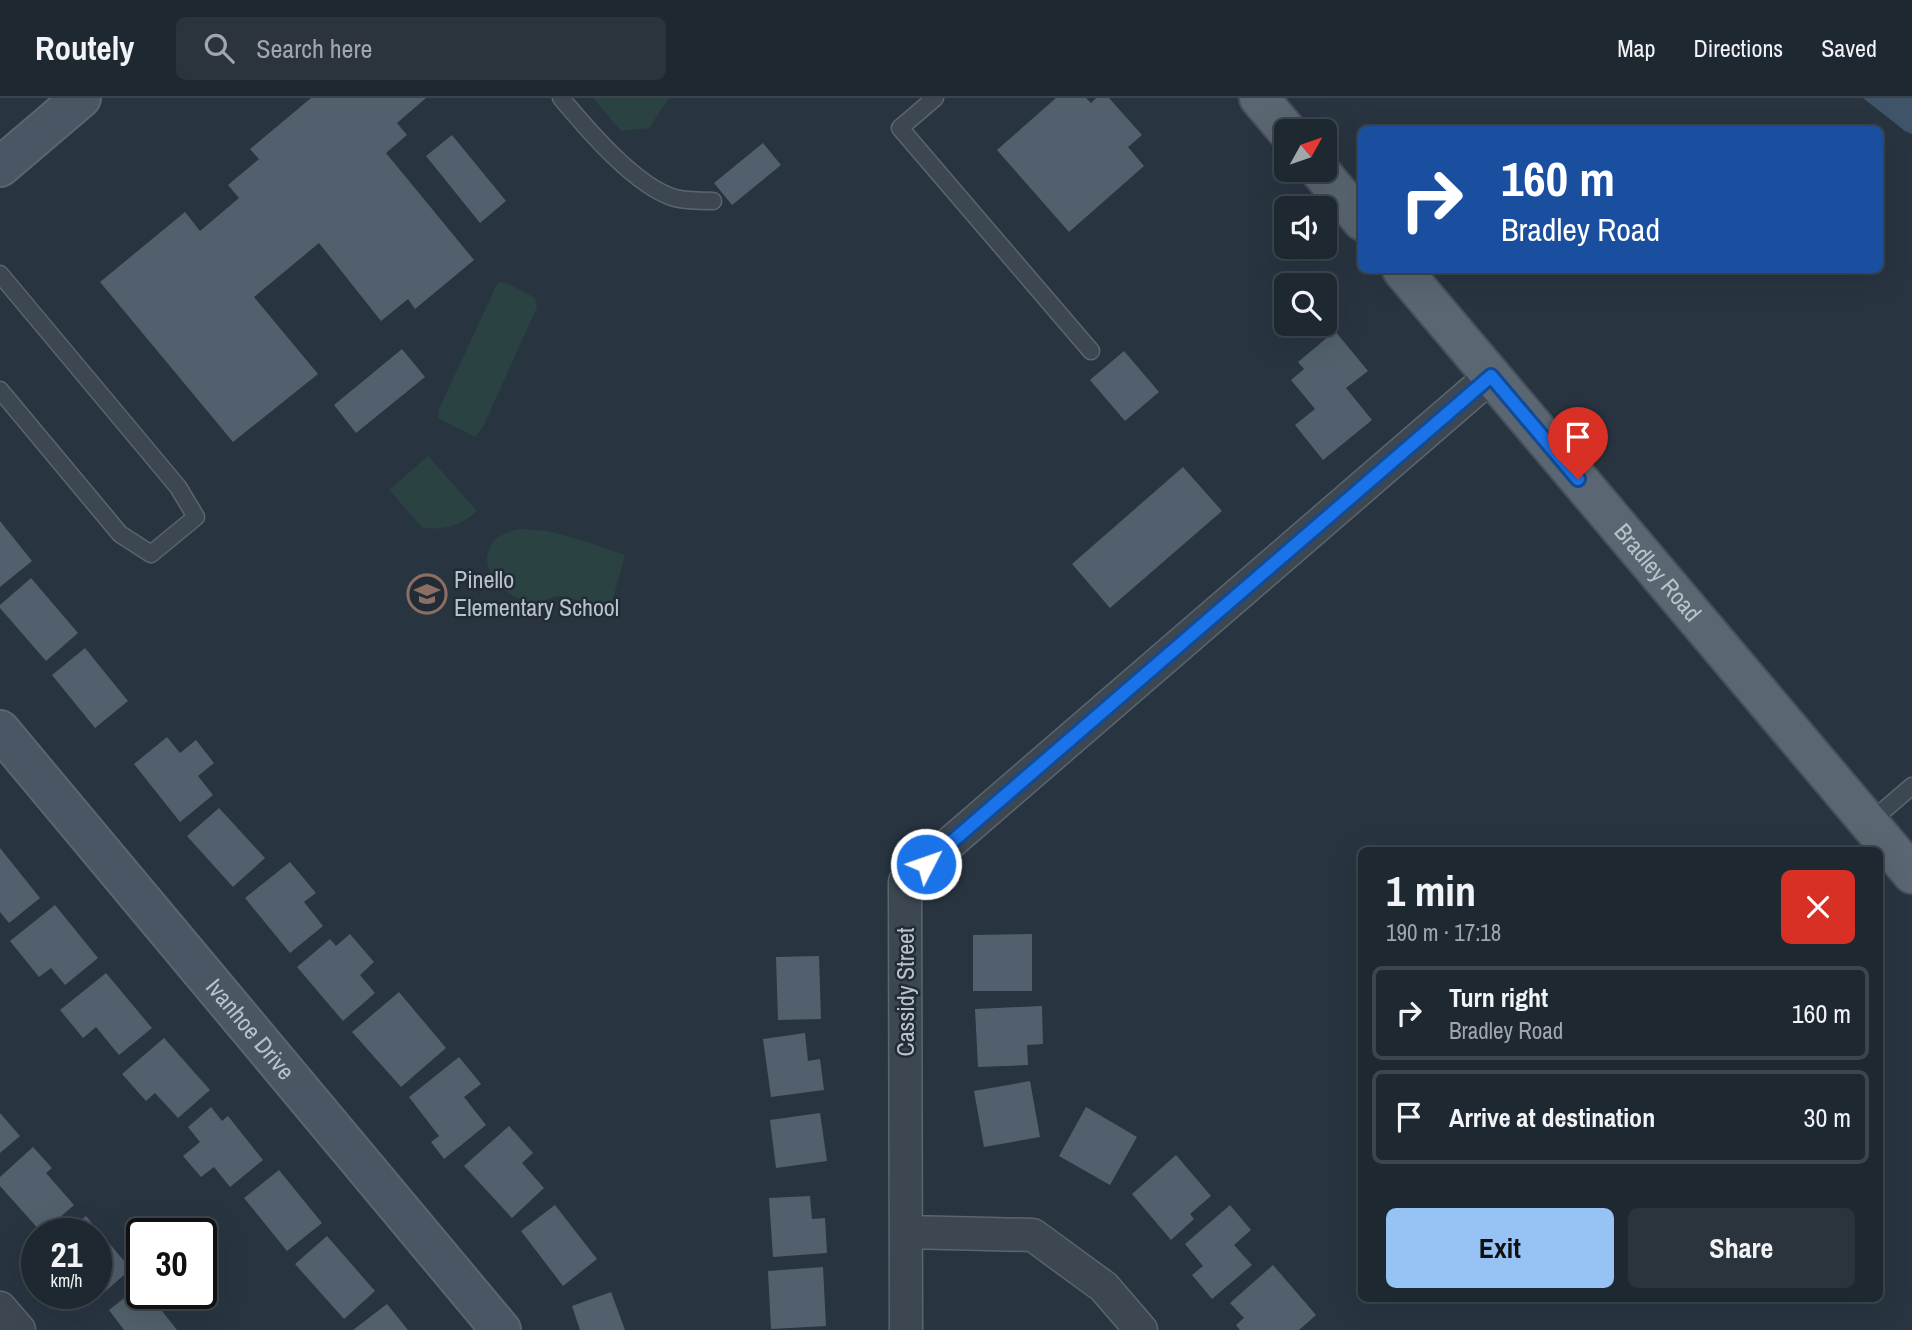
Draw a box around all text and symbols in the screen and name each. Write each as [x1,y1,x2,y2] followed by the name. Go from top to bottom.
[176,17,666,80] search box
[35,26,134,70] text: Routely
[200,29,238,67] icon: search
[256,31,372,66] text: Search here
[1617,32,1655,64] text: Map
[1693,32,1783,64] text: Directions
[1821,32,1877,64] text: Saved
[1274,119,1337,182] north arrow
[1274,119,1337,336] map controls
[1501,145,1615,211] text: 160 m
[1386,154,1477,245] icon: right
[1274,196,1337,259] button: sound
[1501,208,1660,251] text: Bradley Road
[1274,273,1337,336] button: search
[1548,407,1608,479] pin
[1559,418,1597,456] icon: arrive
[1608,516,1709,628] street label: Bradley Road
[454,563,619,623] place label: Pinello Elementary School
[406,573,448,615] school or university icon: Pinello Elementary School
[889,827,963,901] position arrow
[1386,863,1476,919] text: 1 min
[1781,870,1855,944] button: close
[1386,917,1501,948] text: 190 m · 17:18
[889,927,921,1057] street label: Cassidy Street
[199,971,302,1086] street label: Ivanhoe Drive
[1449,980,1548,1015] text: Turn right
[1390,994,1428,1032] icon: right
[1792,996,1851,1031] text: 160 m
[1449,1015,1563,1046] text: Bradley Road
[1390,1098,1428,1136] icon: arrive
[1449,1100,1655,1135] text: Arrive at destination
[1804,1100,1851,1135] text: 30 m
[1386,1208,1614,1288] button: Exit
[1628,1208,1855,1288] button: Share
[126,1218,217,1309] speed limit sign: 30
[51,1231,82,1278] text: 21
[51,1268,83,1293] text: km/h

